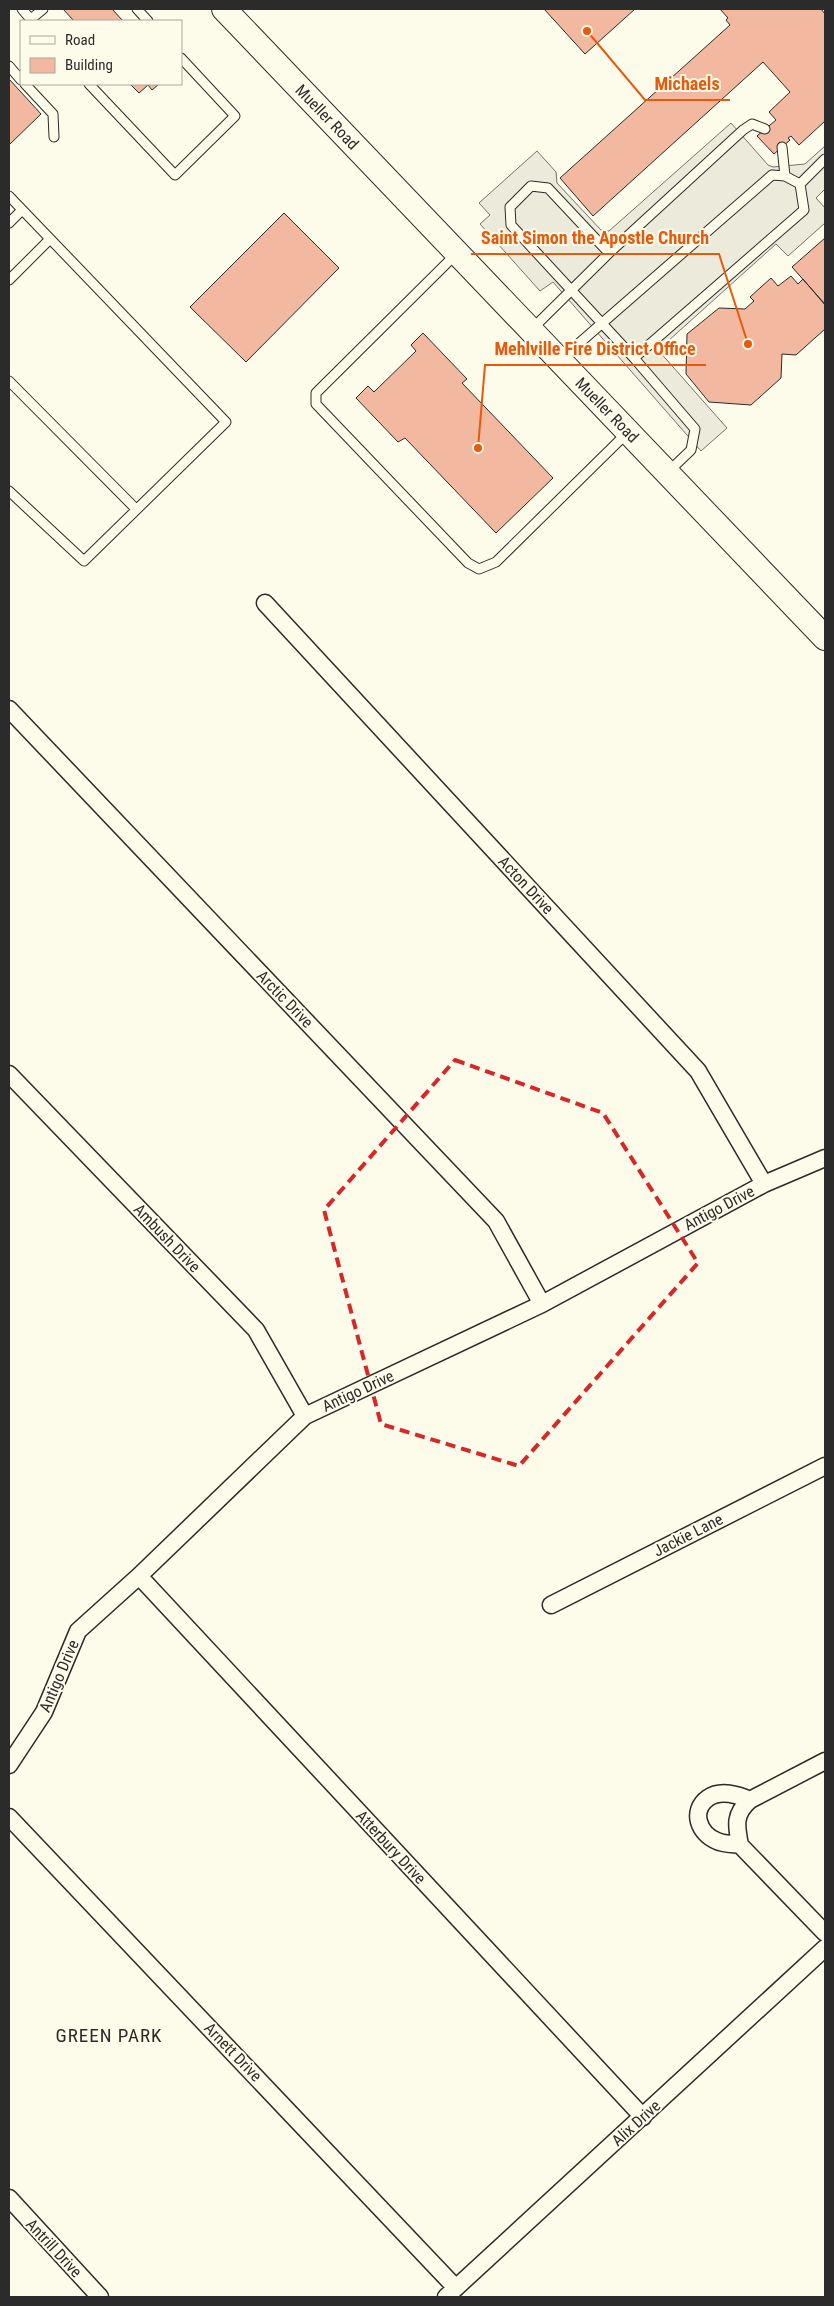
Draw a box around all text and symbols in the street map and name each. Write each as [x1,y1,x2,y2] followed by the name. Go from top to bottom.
[20,20,182,85] legend
[65,31,95,49] text: Road
[65,56,113,74] text: Building
[645,67,730,100] callout: Michaels
[654,73,720,94] text: Michaels
[291,81,363,153] street label: Mueller Road
[471,221,719,254] callout: Saint Simon the Apostle Church
[481,227,709,248] text: Saint Simon the Apostle Church
[485,332,706,365] callout: Mehlville Fire District Office
[494,338,696,359] text: Mehlville Fire District Office
[571,374,643,446] street label: Mueller Road
[494,852,558,918] street label: Acton Drive
[253,966,317,1032] street label: Arctic Drive
[681,1182,757,1234] street label: Antigo Drive
[130,1200,204,1276] street label: Ambush Drive
[319,1366,397,1416] street label: Antigo Drive
[650,1509,726,1561] street label: Jackie Lane
[35,1637,83,1715] street label: Antigo Drive
[352,1806,430,1888] street label: Atterbury Drive
[200,2019,266,2085] street label: Arnett Drive
[56,2024,163,2047] district label: GREEN PARK
[608,2096,664,2150] street label: Alix Drive
[22,2215,86,2281] street label: Antrill Drive

